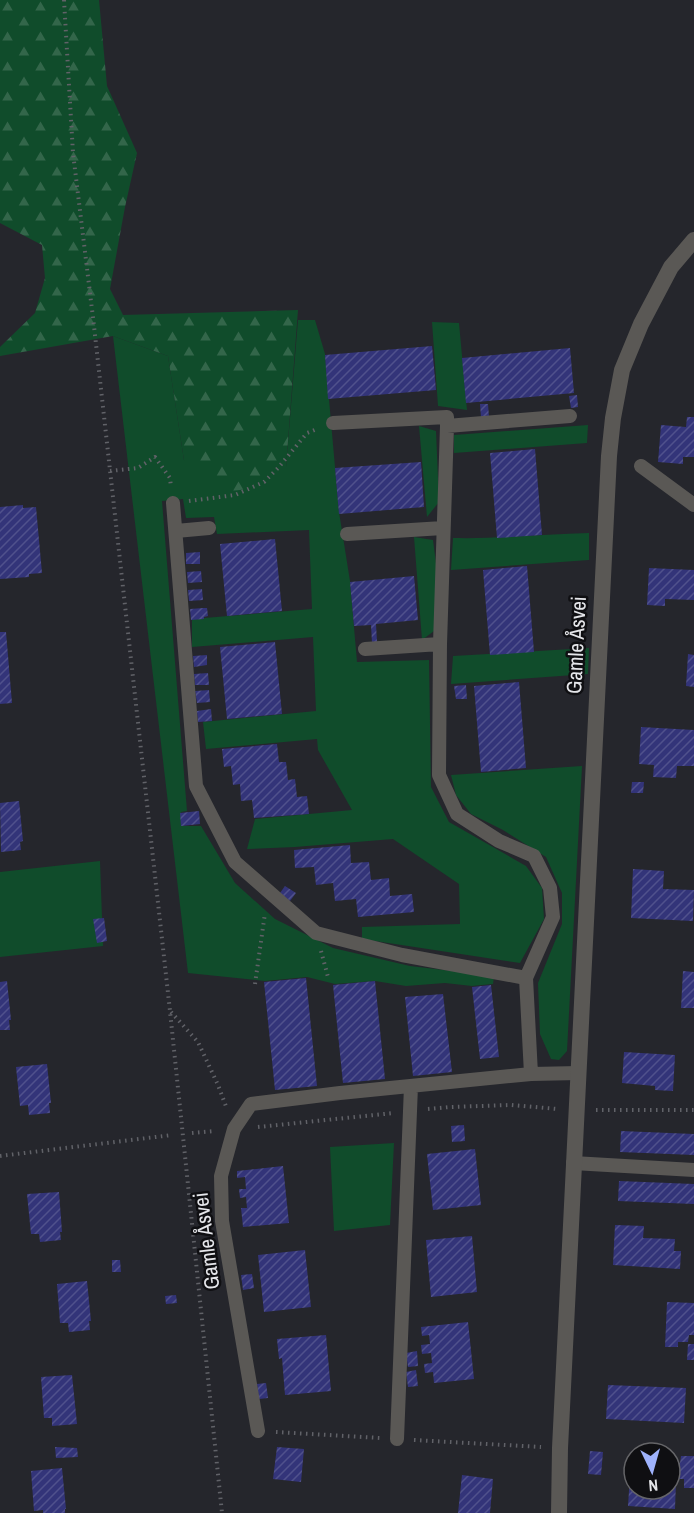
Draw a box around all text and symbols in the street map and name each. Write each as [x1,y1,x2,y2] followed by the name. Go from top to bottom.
[559,595,593,695] street label: Gamle Åsvei
[186,1191,226,1291] street label: Gamle Åsvei
[622,1441,682,1501] north arrow
[648,1475,659,1497] text: N

